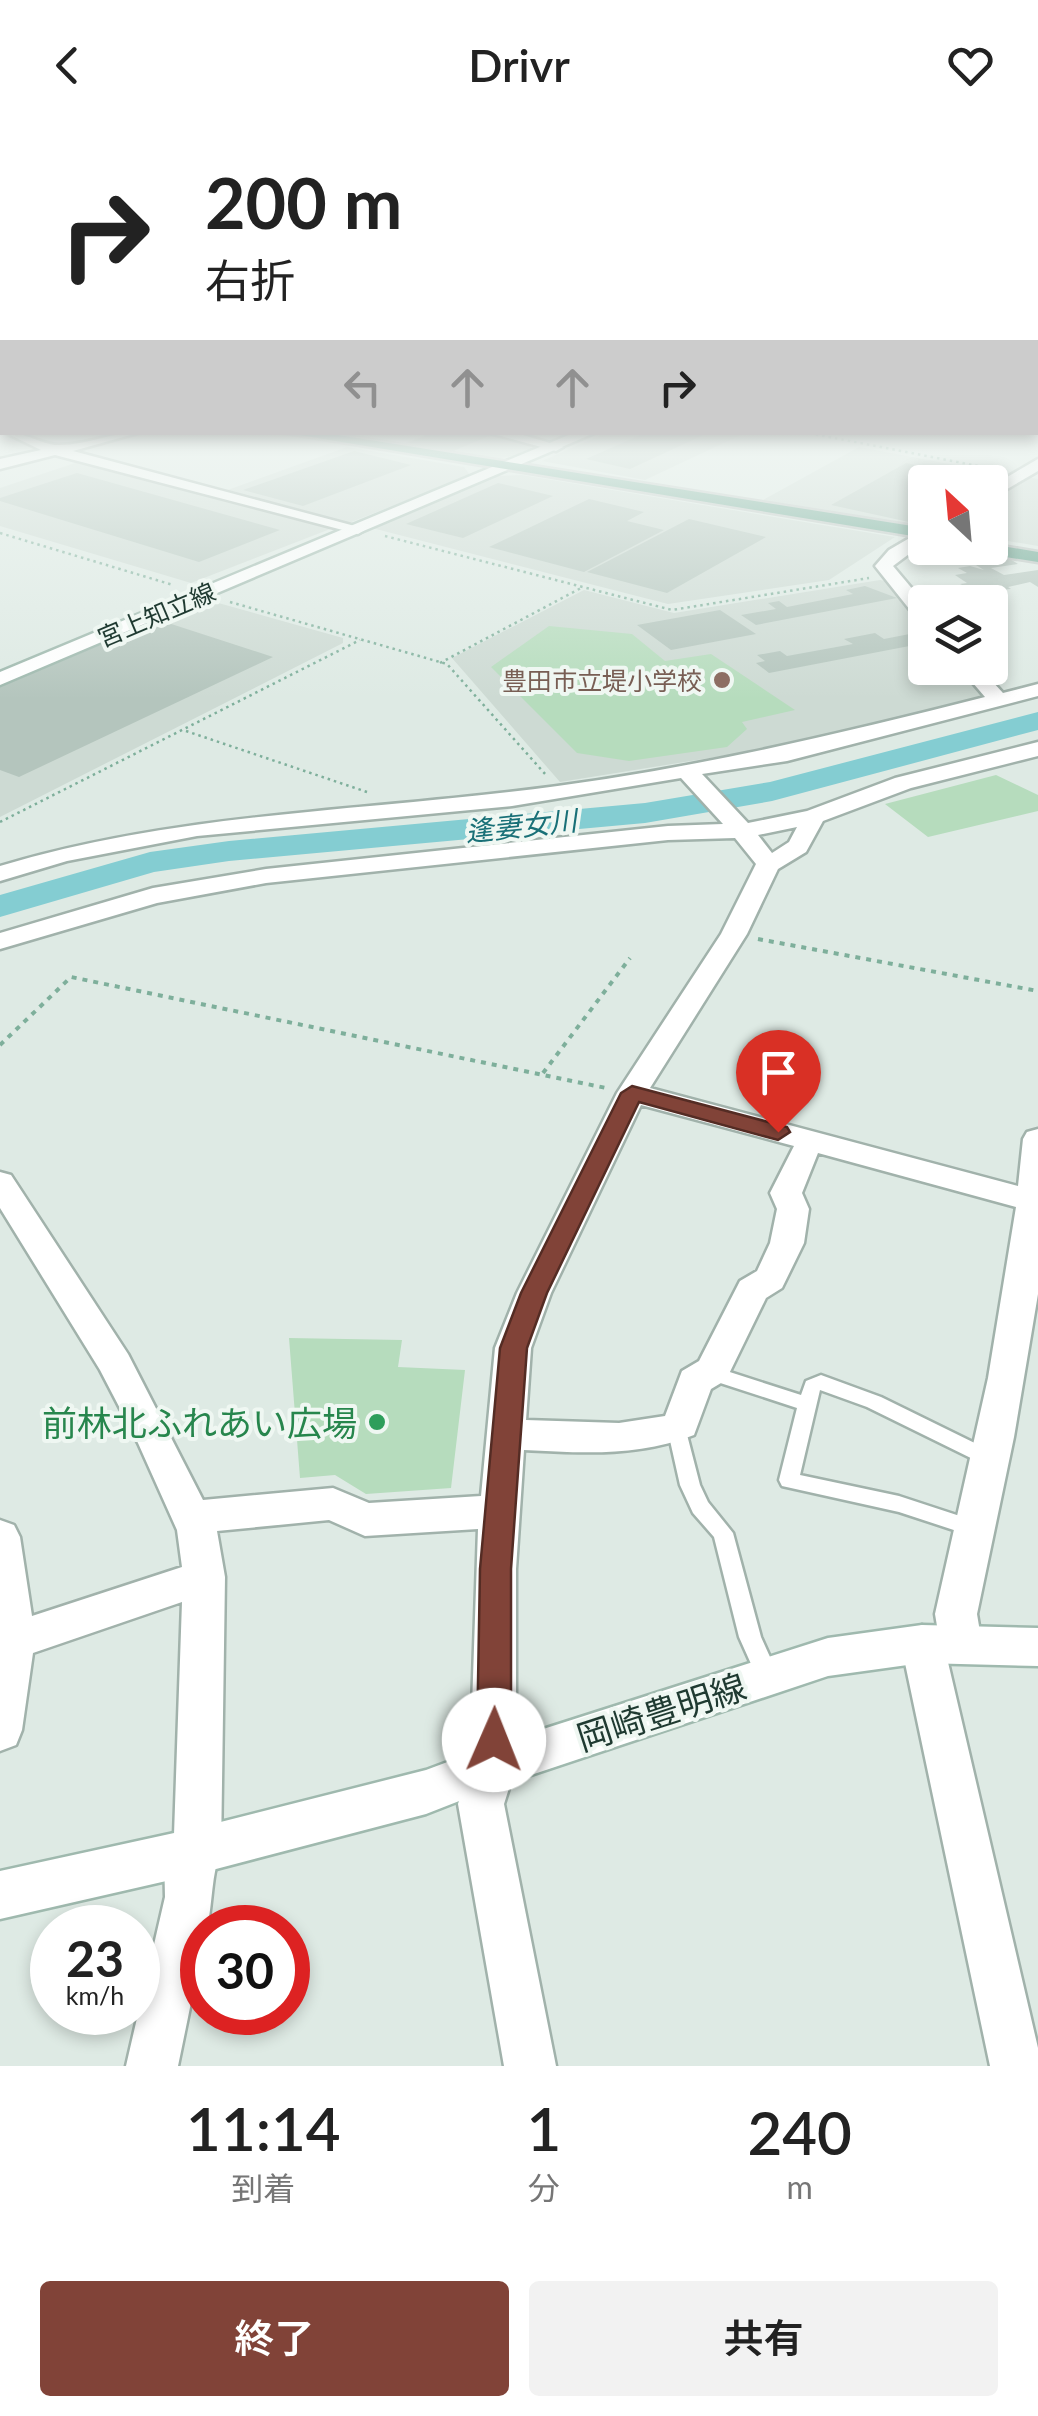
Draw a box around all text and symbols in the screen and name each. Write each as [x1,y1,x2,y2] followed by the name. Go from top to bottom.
[40,38,95,93] icon: back
[468,38,570,92] text: Drivr
[943,38,998,93] icon: heart
[205,160,402,244] text: 200 m
[40,170,170,300] icon: right
[205,253,295,307] text: 右折
[335,360,390,415] icon: left
[440,360,495,415] icon: ahead
[545,360,600,415] icon: ahead
[650,360,705,415] icon: right
[908,465,1008,565] north arrow
[908,465,1008,685] map controls
[93,576,219,652] street label: 宮上知立線
[908,585,1008,685] button: layers
[502,665,702,695] place label: 豊田市立堤小学校
[711,669,733,691] marker: 豊田市立堤小学校
[464,802,581,848] water label: 逢妻女川
[736,1030,821,1133] pin
[751,1045,806,1100] icon: arrive
[42,1401,357,1443] place label: 前林北ふれあい広場
[366,1411,388,1433] marker: 前林北ふれあい広場
[571,1664,751,1758] street label: 岡崎豊明線
[442,1688,546,1792] position arrow
[180,1905,310,2035] speed limit sign: 30
[66,1928,124,1988] text: 23
[66,1980,124,2010] text: km/h
[186,2092,341,2164] text: 11:14
[527,2092,561,2164] text: 1
[748,2096,852,2168] text: 240
[787,2167,813,2206] text: m
[231,2168,295,2207] text: 到着
[528,2168,560,2207] text: 分
[40,2281,509,2396] button: 終了
[529,2281,998,2396] button: 共有

